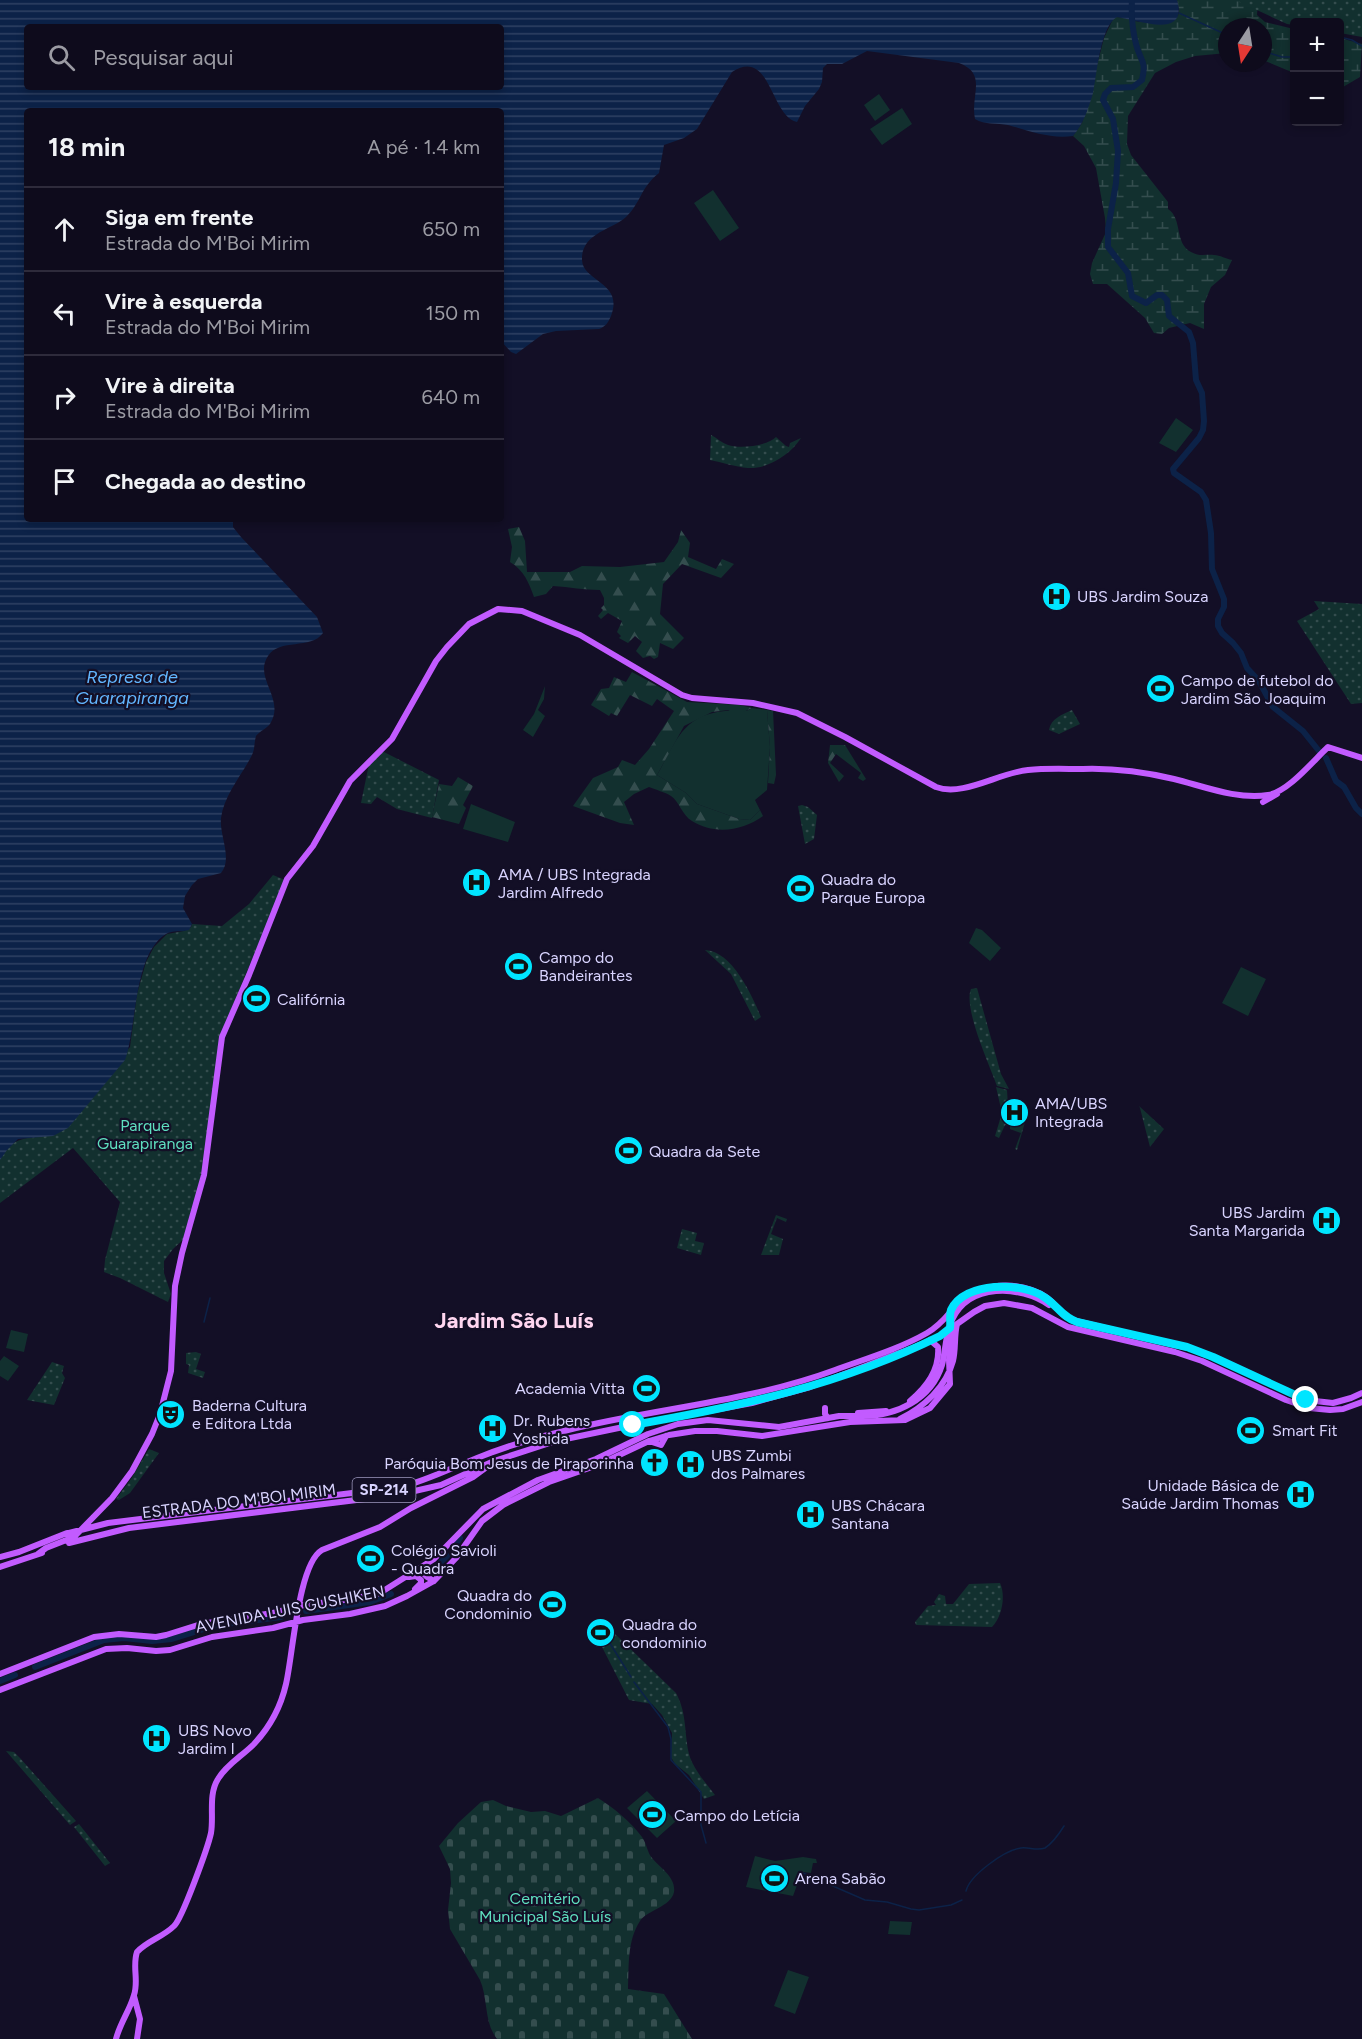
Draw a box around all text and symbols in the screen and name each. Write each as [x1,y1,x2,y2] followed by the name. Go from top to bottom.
[1218,18,1272,72] north arrow
[1290,18,1344,126] map controls
[1290,18,1344,72] button: +
[24,24,504,90] search box
[45,41,78,74] icon: search
[93,44,234,71] text: Pesquisar aqui
[1290,72,1344,126] button: −
[48,131,125,163] text: 18 min
[367,135,480,159] text: A pé · 1.4 km
[105,204,253,231] text: Siga em frente
[48,213,81,246] icon: ahead
[422,217,480,241] text: 650 m
[105,231,310,255] text: Estrada do M'Boi Mirim
[105,288,263,315] text: Vire à esquerda
[48,297,81,330] icon: left
[425,301,480,325] text: 150 m
[105,315,310,339] text: Estrada do M'Boi Mirim
[105,372,235,399] text: Vire à direita
[48,381,81,414] icon: right
[421,385,480,409] text: 640 m
[105,399,310,423] text: Estrada do M'Boi Mirim
[48,465,81,498] icon: arrive
[105,468,306,495] text: Chegada ao destino
[1040,580,1072,612] hospital icon: UBS Jardim Souza
[1077,587,1208,606] place label: UBS Jardim Souza
[75,666,189,709] water label: Represa de Guarapiranga
[1181,671,1333,708] place label: Campo de futebol do Jardim São Joaquim
[1144,673,1176,705] sports icon: Campo de futebol do Jardim São Joaquim
[498,865,651,902] place label: AMA / UBS Integrada Jardim Alfredo
[461,867,493,899] hospital icon: AMA / UBS Integrada Jardim Alfredo
[821,870,925,907] place label: Quadra do Parque Europa
[784,872,816,904] sports icon: Quadra do Parque Europa
[539,948,632,985] place label: Campo do Bandeirantes
[502,950,534,982] sports icon: Campo do Bandeirantes
[240,983,272,1015] sports icon: Califórnia
[277,990,345,1009] place label: Califórnia
[1035,1094,1108,1131] place label: AMA/UBS Integrada
[998,1096,1030,1128] hospital icon: AMA/UBS Integrada
[97,1116,193,1153] park label: Parque Guarapiranga
[612,1135,644,1167] sports icon: Quadra da Sete
[649,1142,761,1161] place label: Quadra da Sete
[1189,1203,1305,1240] place label: UBS Jardim Santa Margarida
[1310,1205,1342,1237] hospital icon: UBS Jardim Santa Margarida
[435,1307,593,1334] district label: Jardim São Luís
[630,1372,662,1404] sports icon: Academia Vitta
[515,1379,625,1398] place label: Academia Vitta
[1292,1386,1318,1412] route end
[192,1396,307,1433] place label: Baderna Cultura e Editora Ltda
[155,1398,187,1430] theatre icon: Baderna Cultura e Editora Ltda
[513,1411,590,1448] place label: Dr. Rubens Yoshida
[619,1411,645,1437] route start
[476,1413,508,1445] hospital icon: Dr. Rubens Yoshida
[1235,1414,1267,1446] sports icon: Smart Fit
[1272,1421,1337,1440] place label: Smart Fit
[711,1446,805,1483] place label: UBS Zumbi dos Palmares
[639,1447,671,1479] church icon: Paróquia Bom Jesus de Piraporinha
[674,1448,706,1480] hospital icon: UBS Zumbi dos Palmares
[384,1454,634,1473] place label: Paróquia Bom Jesus de Piraporinha
[1121,1476,1279,1513] place label: Unidade Básica de Saúde Jardim Thomas
[352,1478,416,1502] road number: SP-214
[1284,1478,1316,1510] hospital icon: Unidade Básica de Saúde Jardim Thomas
[141,1480,337,1522] street label: ESTRADA DO M'BOI MIRIM
[831,1496,925,1533] place label: UBS Chácara Santana
[794,1498,826,1530] hospital icon: UBS Chácara Santana
[391,1541,497,1578] place label: Colégio Savioli - Quadra
[354,1543,386,1575] sports icon: Colégio Savioli - Quadra
[194,1581,386,1637] street label: AVENIDA LUIS GUSHIKEN
[444,1586,532,1623] place label: Quadra do Condominio
[537,1588,569,1620] sports icon: Quadra do Condominio
[622,1615,707,1652] place label: Quadra do condominio
[585,1617,617,1649] sports icon: Quadra do condominio
[178,1721,252,1758] place label: UBS Novo Jardim I
[141,1723,173,1755] hospital icon: UBS Novo Jardim I
[637,1799,669,1831] sports icon: Campo do Letícia
[674,1806,800,1825] place label: Campo do Letícia
[758,1862,790,1894] sports icon: Arena Sabão
[795,1869,886,1888] place label: Arena Sabão
[479,1889,611,1926] park label: Cemitério Municipal São Luís

